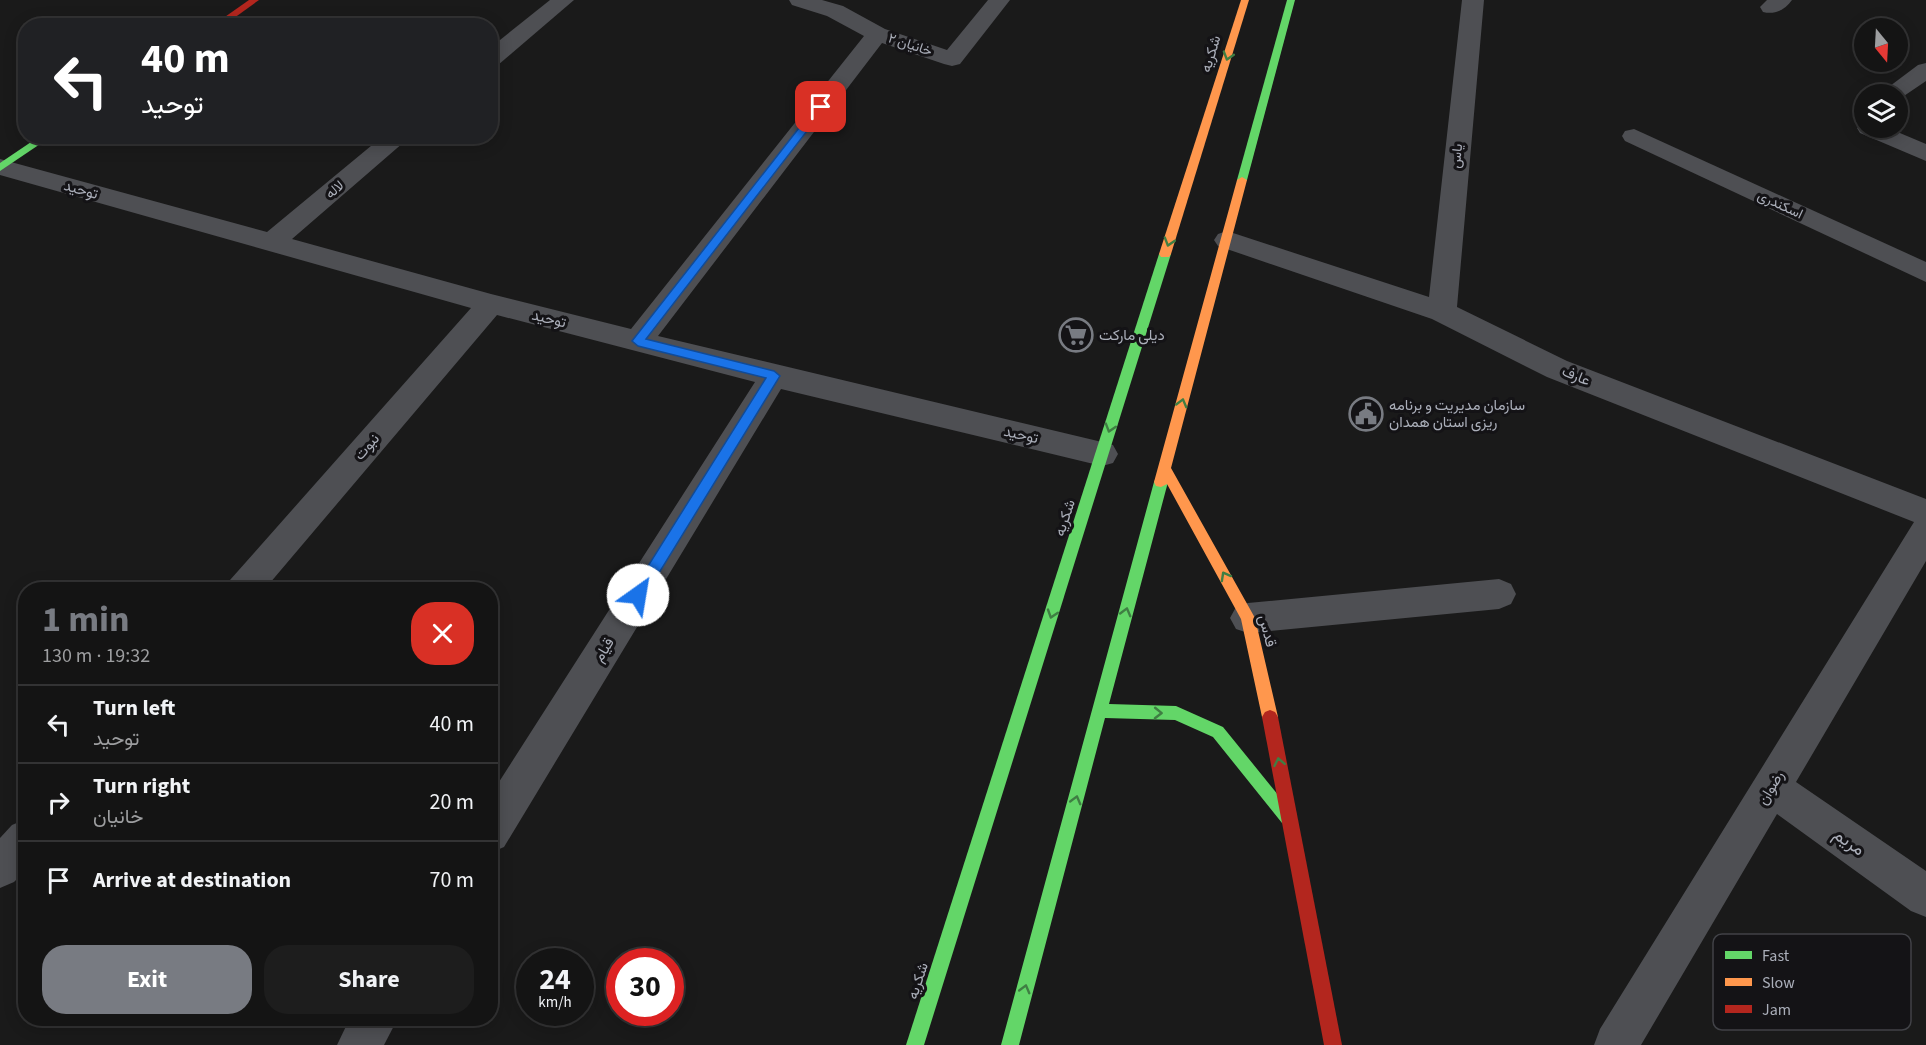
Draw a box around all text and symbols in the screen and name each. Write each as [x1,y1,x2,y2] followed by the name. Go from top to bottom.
[1854,18,1908,72] north arrow
[1854,18,1908,138] map controls
[885,28,935,62] street label: خانیان ۲
[141,29,230,89] text: 40 m
[1195,33,1227,75] street label: شکریه
[42,42,120,120] icon: left
[1222,50,1235,61] one-way arrow
[795,81,846,132] pin
[1854,84,1908,138] button: layers
[141,85,204,124] text: توحید
[804,90,837,123] icon: arrive
[1446,143,1468,169] street label: یاس
[61,175,101,205] street label: توحید
[321,176,349,204] street label: لاله
[1754,186,1806,224] street label: اسکندری
[1164,236,1176,247] one-way arrow
[530,305,569,333] street label: توحید
[1058,317,1094,353] supermarket icon: دیلی مارکت
[1099,325,1165,346] place label: دیلی مارکت
[1559,361,1593,391] street label: عارف
[1389,395,1525,433] place label: سازمان مدیریت و برنامه ریزی استان همدان
[1348,396,1384,432] public building icon: سازمان مدیریت و برنامه ریزی استان همدان
[1175,398,1188,408] one-way arrow
[1002,421,1041,449] street label: توحید
[1105,422,1117,433] one-way arrow
[349,429,385,465] street label: نبوت
[1049,497,1081,539] street label: شکریه
[606,563,670,627] position arrow
[1221,572,1232,582] one-way arrow
[42,594,130,645] text: 1 min
[411,602,474,665] button: close
[1119,607,1132,617] one-way arrow
[1046,608,1059,619] one-way arrow
[1253,613,1281,650] street label: قدس
[588,634,620,666] street label: قیام
[42,642,150,670] text: 130 m · 19:32
[93,692,175,724] text: Turn left
[1154,706,1163,719] one-way arrow
[42,708,75,741] icon: left
[429,708,474,740] text: 40 m
[93,725,139,753] text: توحید
[1273,757,1286,767] one-way arrow
[1753,767,1789,809] street label: رضوان
[93,770,190,802] text: Turn right
[42,786,75,819] icon: right
[429,786,474,818] text: 20 m
[1068,795,1081,805] one-way arrow
[93,803,143,831] text: خانیان
[1828,822,1870,862] street label: مریم
[42,864,75,897] icon: arrive
[93,864,291,896] text: Arrive at destination
[429,864,474,896] text: 70 m
[1713,934,1911,1030] legend
[42,945,252,1014] button: Exit
[264,945,474,1014] button: Share
[1762,945,1790,967] text: Fast
[606,948,684,1026] speed limit sign: 30
[539,958,571,1001] text: 24
[902,960,934,1002] street label: شکریه
[1762,972,1795,994] text: Slow
[1018,984,1030,994] one-way arrow
[538,992,572,1013] text: km/h
[1762,999,1791,1021] text: Jam

